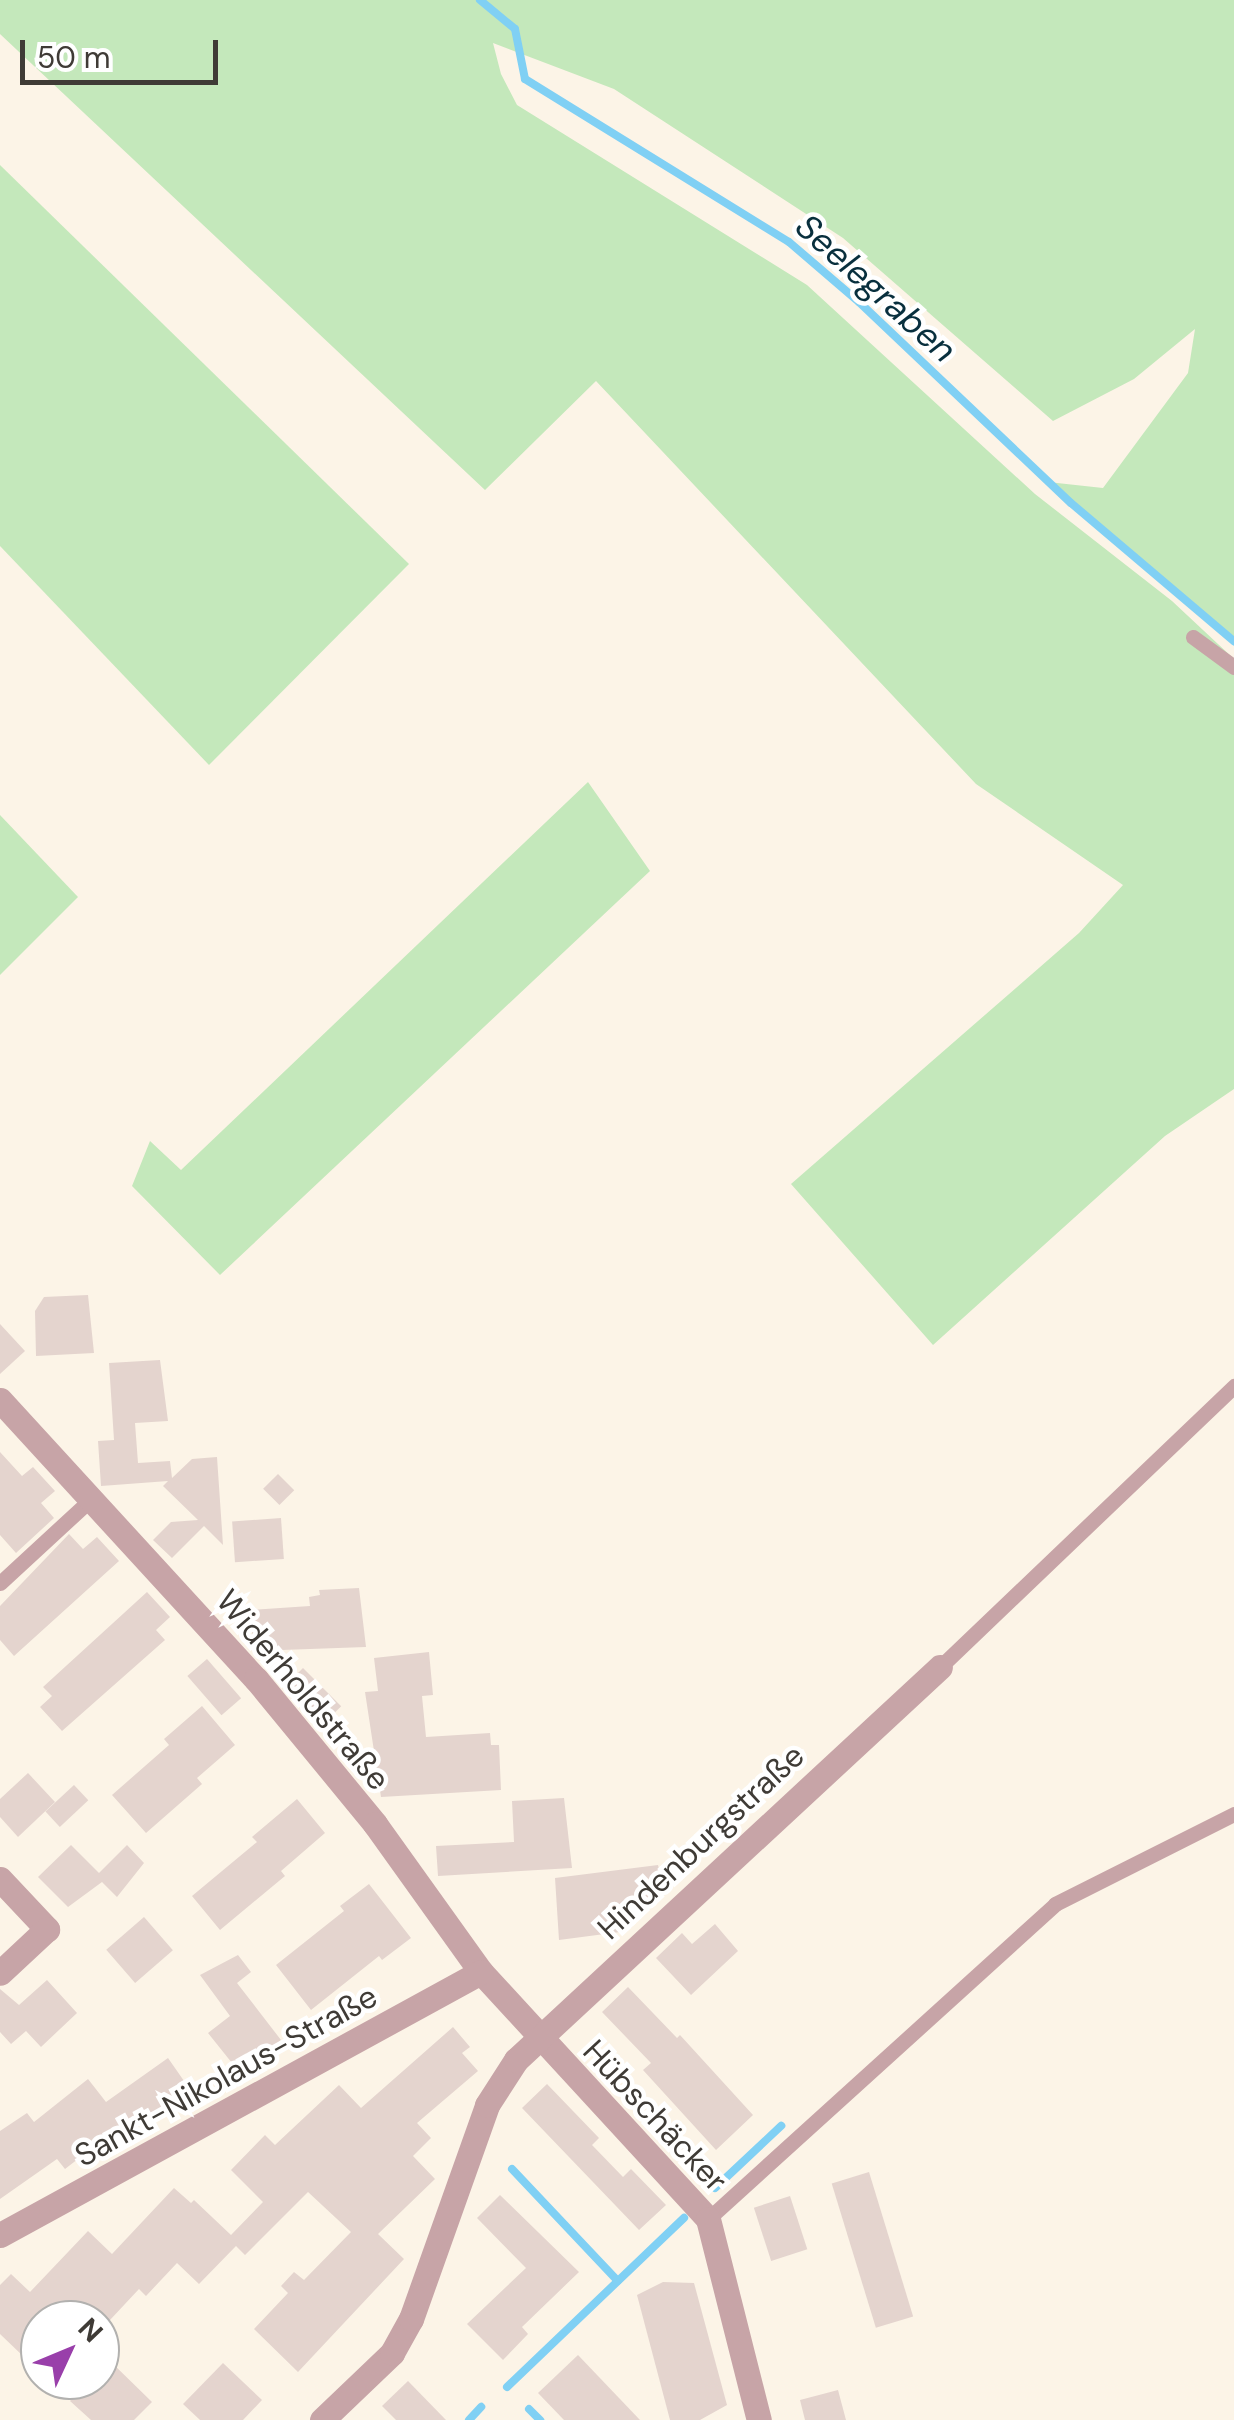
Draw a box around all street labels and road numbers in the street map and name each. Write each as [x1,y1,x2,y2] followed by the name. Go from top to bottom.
[208,1582,398,1798] street label: Widerholdstraße
[590,1737,812,1947] street label: Hindenburgstraße
[68,1977,384,2175] street label: Sankt-Nikolaus-Straße
[575,2032,735,2200] street label: Hübschäcker

